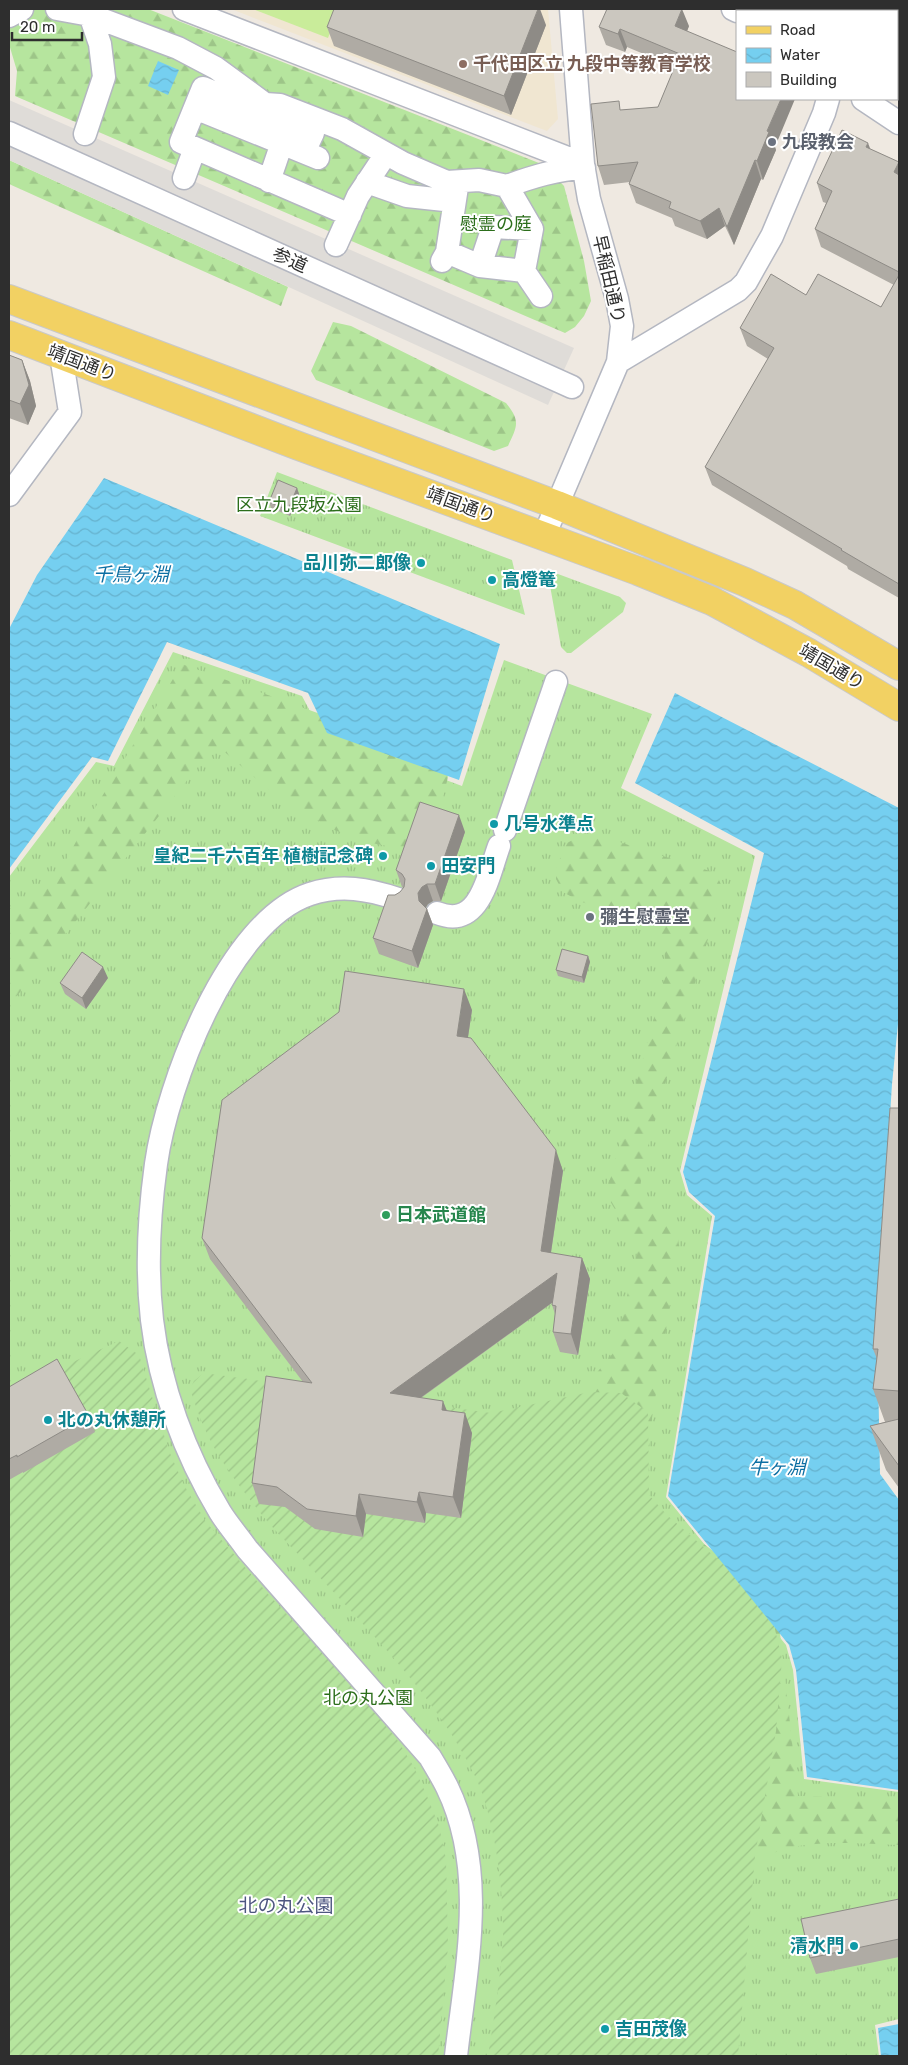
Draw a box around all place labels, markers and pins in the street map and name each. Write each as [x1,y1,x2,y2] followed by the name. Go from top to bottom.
[473,53,711,75] place label: 千代田区立 九段中等教育学校
[457,58,469,70] marker: 千代田区立 九段中等教育学校
[782,131,854,153] place label: 九段教会
[766,136,778,148] marker: 九段教会
[303,552,411,574] place label: 品川弥二郎像
[415,557,427,569] marker: 品川弥二郎像
[502,569,556,591] place label: 高燈篭
[486,574,498,586] marker: 高燈篭
[504,813,594,835] place label: 几号水準点
[488,818,500,830] marker: 几号水準点
[153,845,373,867] place label: 皇紀二千六百年 植樹記念碑
[377,850,389,862] marker: 皇紀二千六百年 植樹記念碑
[441,855,495,877] place label: 田安門
[425,860,437,872] marker: 田安門
[600,906,690,928] place label: 彌生慰霊堂
[584,911,596,923] marker: 彌生慰霊堂
[396,1204,486,1226] place label: 日本武道館
[380,1209,392,1221] marker: 日本武道館
[58,1409,166,1431] place label: 北の丸休憩所
[42,1414,54,1426] marker: 北の丸休憩所
[790,1935,844,1957] place label: 清水門
[848,1940,860,1952] marker: 清水門
[615,2018,687,2040] place label: 吉田茂像
[599,2023,611,2035] marker: 吉田茂像

